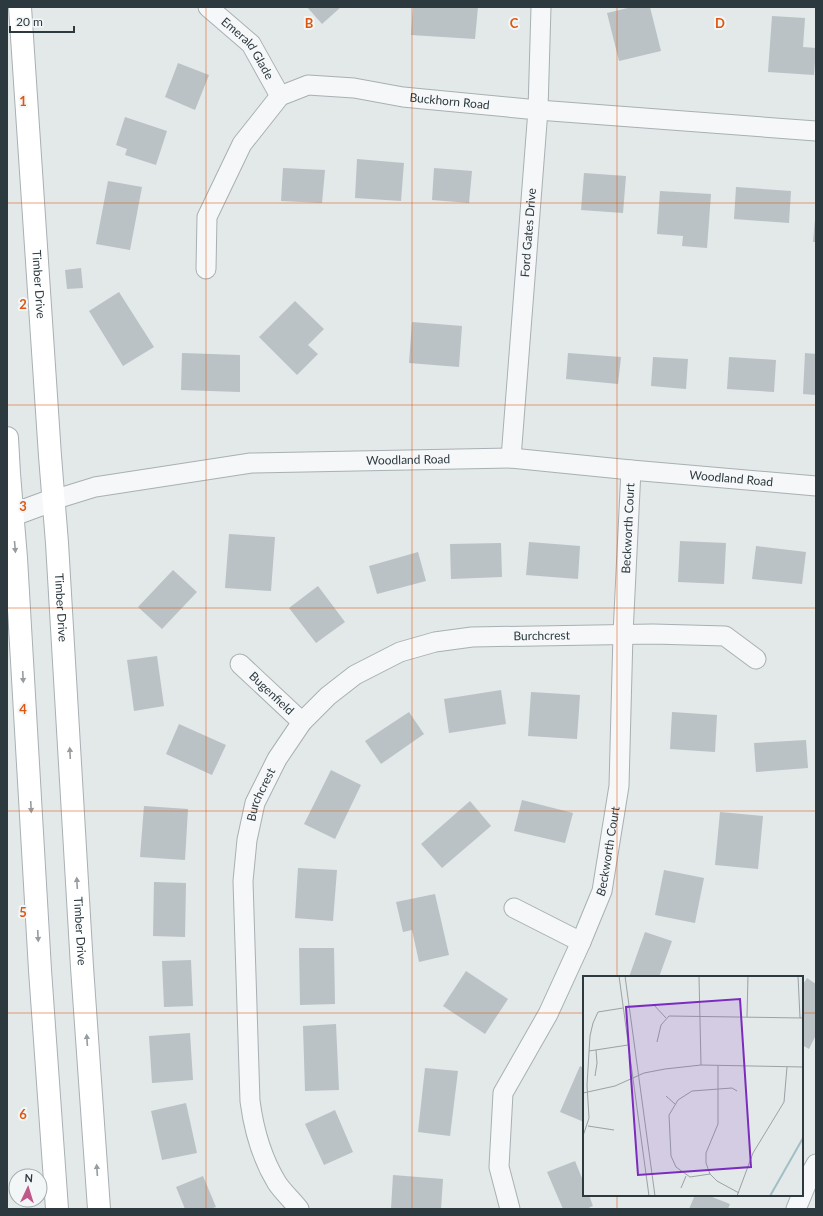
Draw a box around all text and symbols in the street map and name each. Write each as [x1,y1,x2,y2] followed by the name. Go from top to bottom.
[10,8,74,34] scale bar
[16,14,43,29] text: 20 m
[218,14,277,82] street label: Emerald Glade
[305,15,314,31] text: B
[510,15,519,31] text: C
[715,15,725,31] text: D
[409,90,490,112] street label: Buckhorn Road
[19,93,27,109] text: 1
[517,188,539,278] street label: Ford Gates Drive
[29,250,49,319] street label: Timber Drive
[19,296,27,312] text: 2
[366,451,450,468] street label: Woodland Road
[689,467,774,489] street label: Woodland Road
[618,482,637,574] street label: Beckworth Court
[19,498,27,514] text: 3
[12,541,18,553] one-way arrow
[52,573,71,642] street label: Timber Drive
[513,627,571,643] street label: Burchcrest
[246,668,297,718] street label: Bugenfield
[19,671,26,683] one-way arrow
[19,701,27,717] text: 4
[66,747,73,759] one-way arrow
[243,765,279,823] street label: Burchcrest
[27,801,34,813] one-way arrow
[593,805,623,898] street label: Beckworth Court
[74,877,81,889] one-way arrow
[71,896,90,966] street label: Timber Drive
[19,904,27,920] text: 5
[35,930,42,942] one-way arrow
[583,976,803,1196] inset map
[84,1034,91,1046] one-way arrow
[19,1106,27,1122] text: 6
[93,1164,100,1176] one-way arrow
[8,1168,48,1208] north arrow
[24,1171,33,1184] text: N

